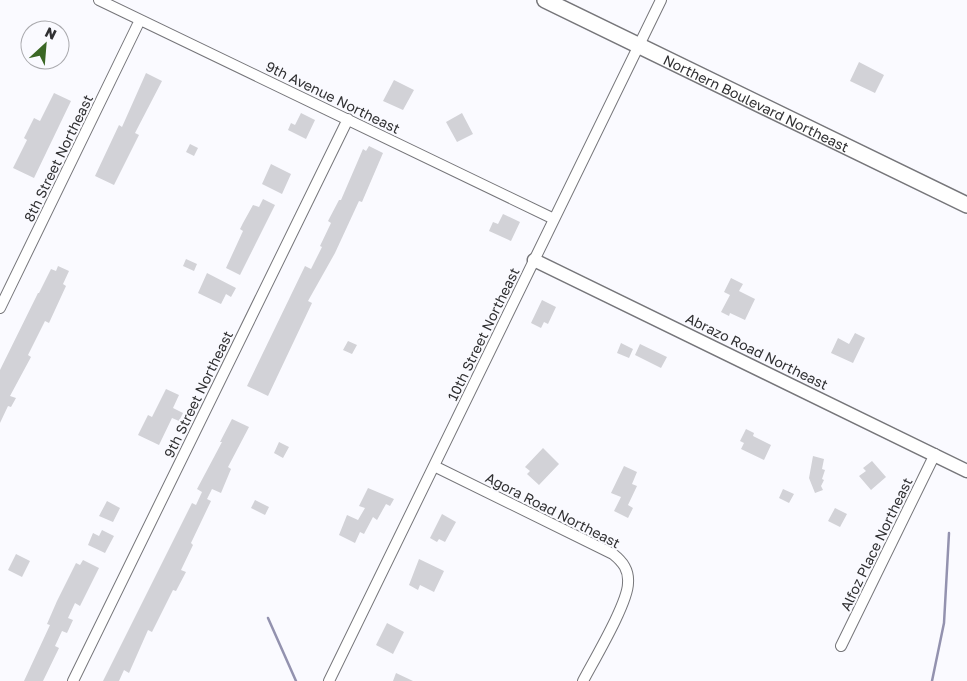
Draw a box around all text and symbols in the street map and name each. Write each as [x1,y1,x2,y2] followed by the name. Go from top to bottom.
[20,20,70,70] north arrow
[42,23,59,43] text: N
[661,50,852,155] street label: Northern Boulevard Northeast
[263,57,403,137] street label: 9th Avenue Northeast
[20,92,96,224] street label: 8th Street Northeast
[443,265,523,403] street label: 10th Street Northeast
[683,309,831,393] street label: Abrazo Road Northeast
[160,328,236,460] street label: 9th Street Northeast
[483,469,623,551] street label: Agora Road Northeast
[836,475,916,613] street label: Alfoz Place Northeast

